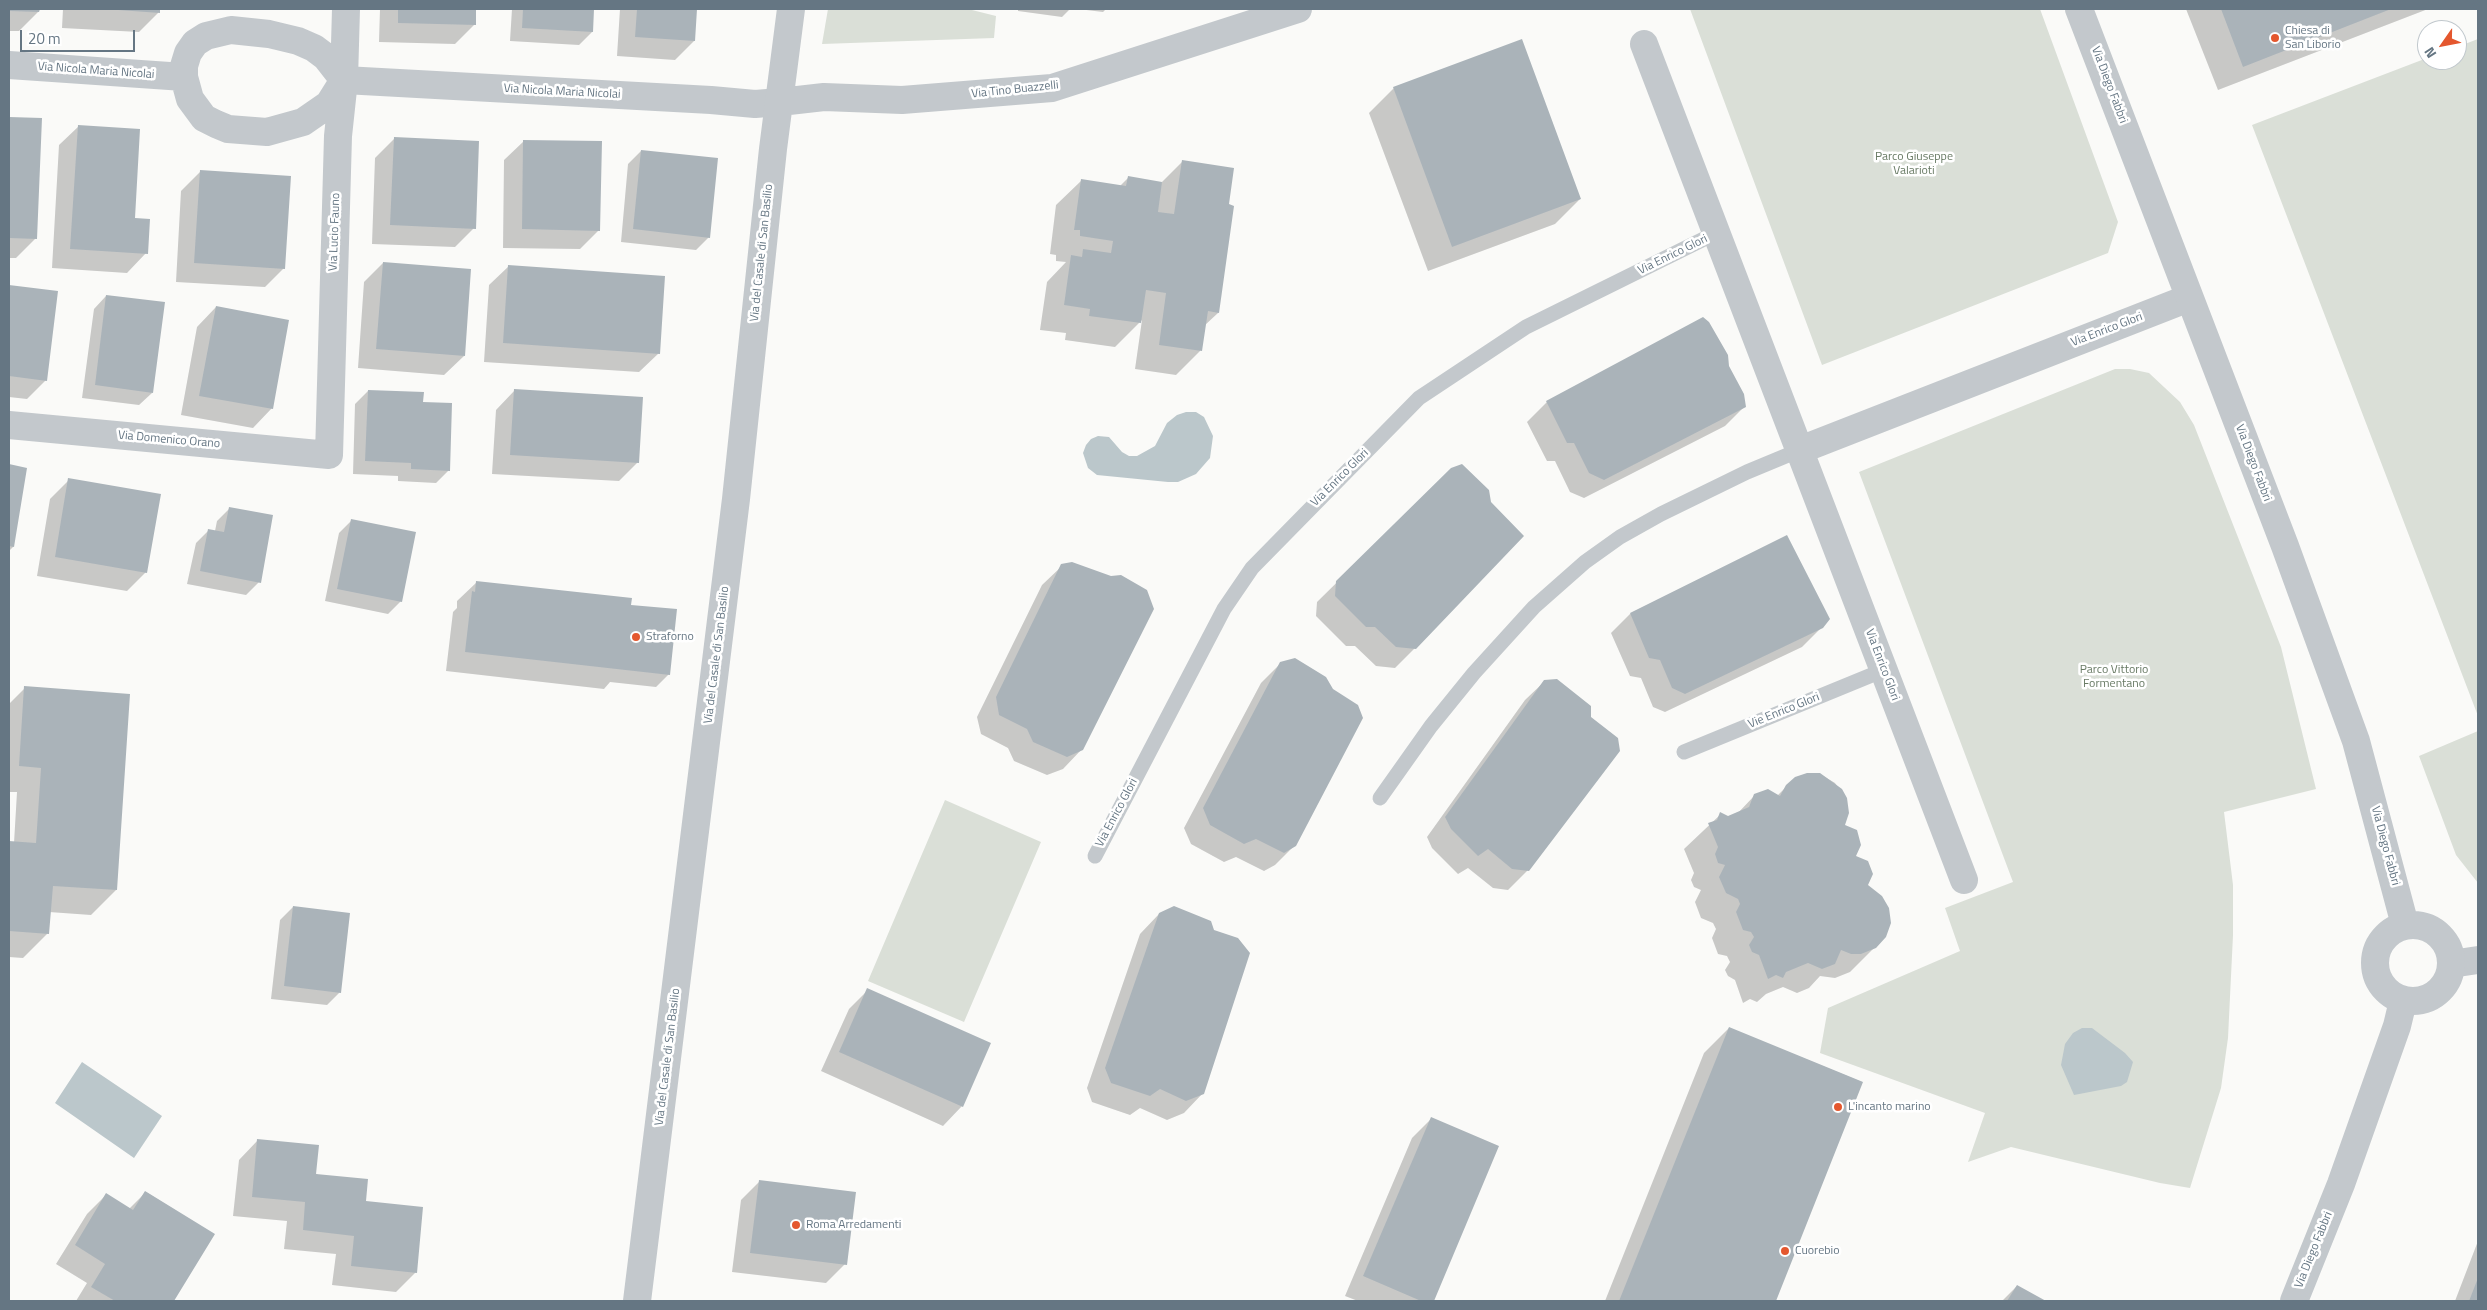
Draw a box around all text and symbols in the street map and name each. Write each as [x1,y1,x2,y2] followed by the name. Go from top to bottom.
[22,20,138,52] scale bar
[2417,20,2467,70] north arrow
[2285,24,2341,52] place label: Chiesa di San Liborio
[28,27,61,50] text: 20 m
[2269,32,2281,44] marker: Chiesa di San Liborio
[2418,43,2441,63] text: N
[2088,45,2130,125] street label: Via Diego Fabbri
[37,60,155,82] street label: Via Nicola Maria Nicolai
[971,78,1059,102] street label: Via Tino Buazzelli
[503,82,621,102] street label: Via Nicola Maria Nicolai
[1875,150,1953,178] park label: Parco Giuseppe Valarioti
[748,184,776,322] street label: Via del Casale di San Basilio
[326,193,344,271] street label: Via Lucio Fauno
[1636,232,1710,278] street label: Via Enrico Glori
[2069,310,2145,350] street label: Via Enrico Glori
[2232,423,2274,503] street label: Via Diego Fabbri
[117,428,221,452] street label: Via Domenico Orano
[1308,446,1372,510] street label: Via Enrico Glori
[701,586,733,724] street label: Via del Casale di San Basilio
[1862,627,1902,703] street label: Via Enrico Glori
[646,630,694,644] place label: Straforno
[630,631,642,643] marker: Straforno
[2080,663,2148,691] park label: Parco Vittorio Formentano
[1746,690,1822,732] street label: Vie Enrico Glori
[1093,776,1141,850] street label: Via Enrico Glori
[2368,805,2402,887] street label: Via Diego Fabbri
[652,988,684,1126] street label: Via del Casale di San Basilio
[1848,1100,1931,1114] place label: L'incanto marino
[1832,1101,1844,1113] marker: L'incanto marino
[2292,1210,2336,1290] street label: Via Diego Fabbri
[806,1218,901,1232] place label: Roma Arredamenti
[790,1219,802,1231] marker: Roma Arredamenti
[1795,1244,1839,1258] place label: Cuorebio
[1779,1245,1791,1257] marker: Cuorebio

